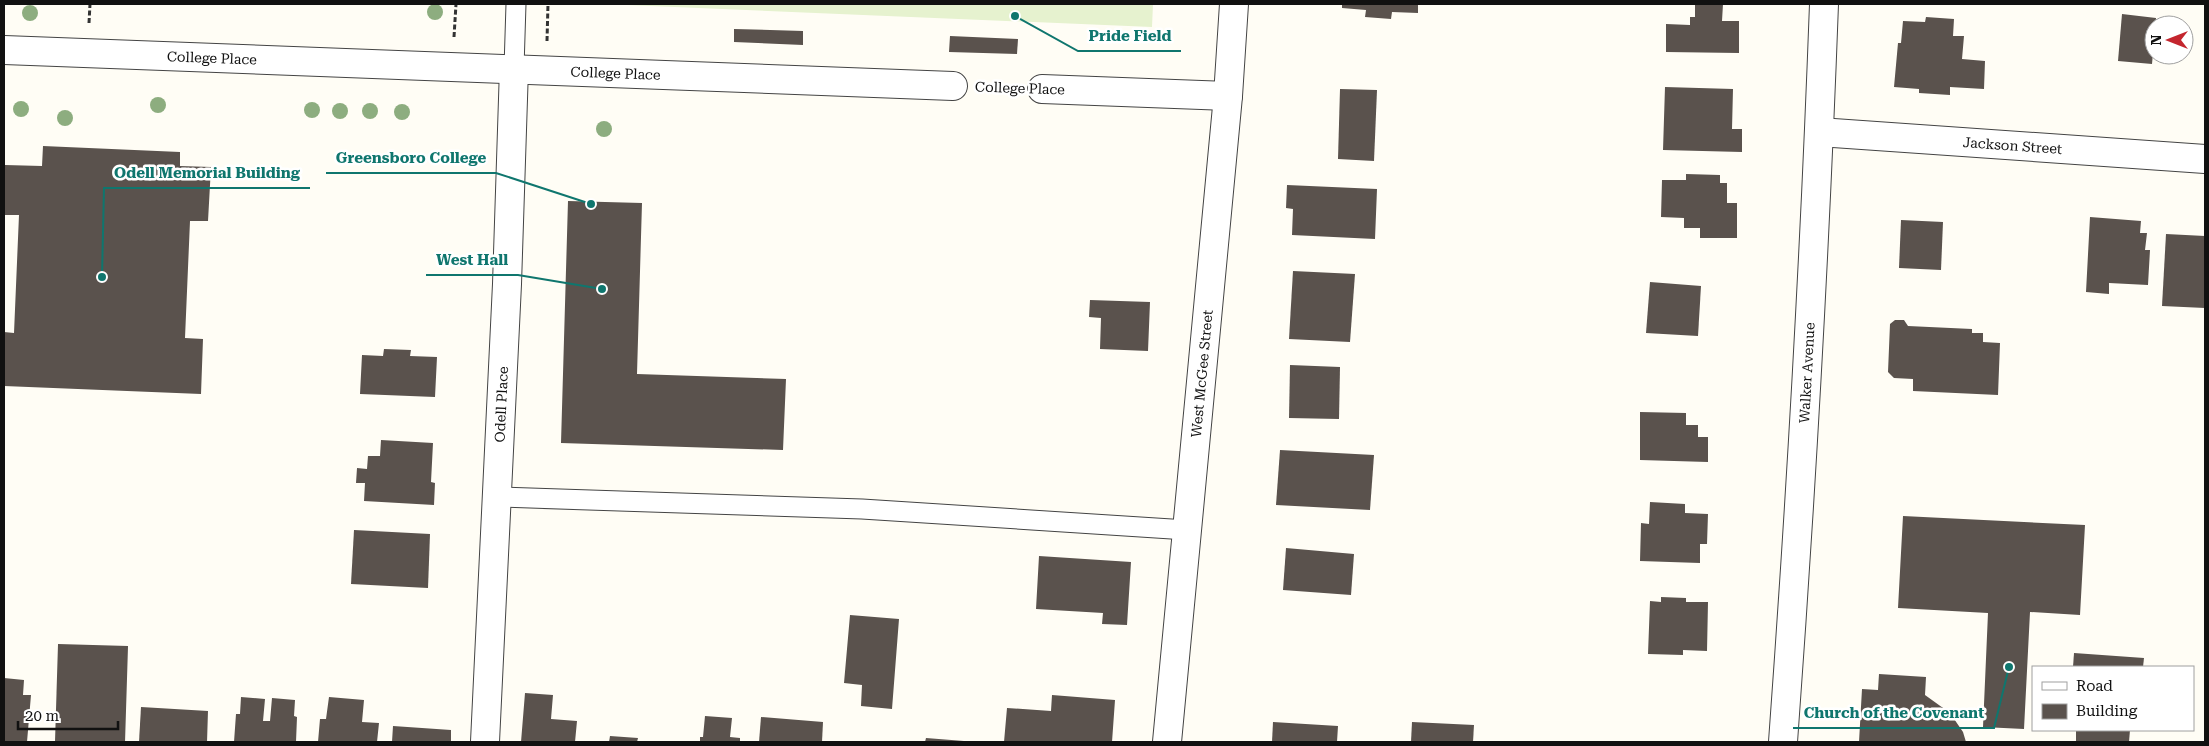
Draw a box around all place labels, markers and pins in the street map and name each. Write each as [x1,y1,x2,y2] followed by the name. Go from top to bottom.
[1078,21,1181,51] callout: Pride Field
[326,143,496,173] callout: Greensboro College
[104,158,310,188] callout: Odell Memorial Building
[426,245,518,275] callout: West Hall
[1793,698,1994,728] callout: Church of the Covenant

